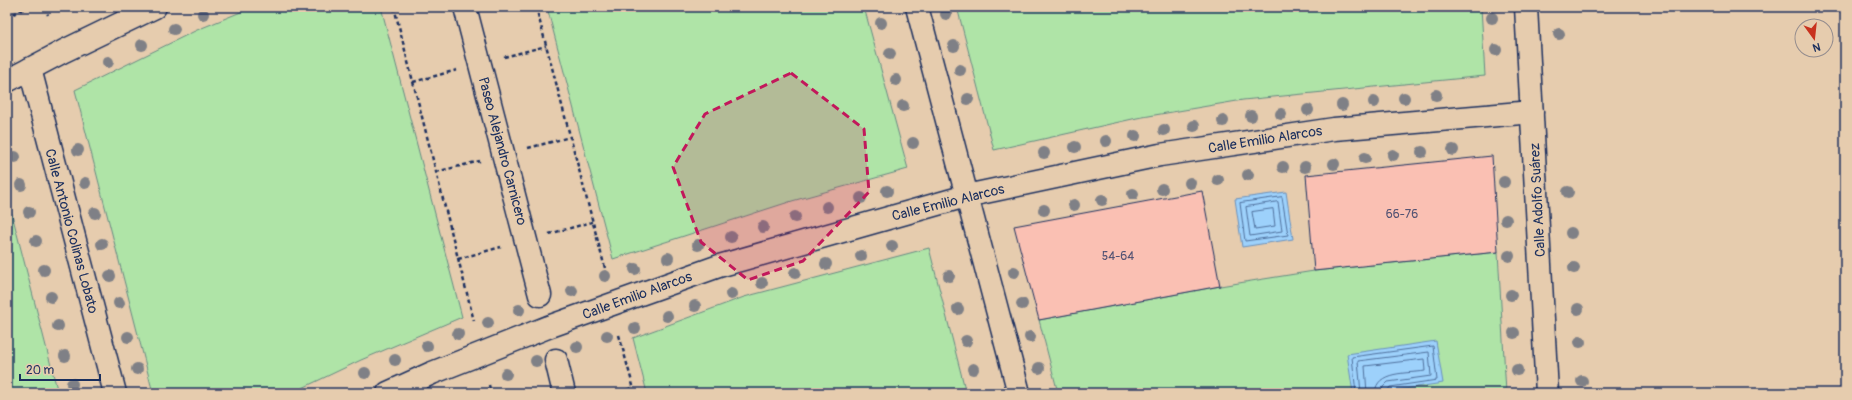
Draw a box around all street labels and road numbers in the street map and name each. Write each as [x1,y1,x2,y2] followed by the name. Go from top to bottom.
[475,75,531,228] street label: Paseo Alejandro Carnicero
[1207,122,1324,157] street label: Calle Emilio Alarcos
[1526,142,1549,258] street label: Calle Adolfo Suárez
[41,147,102,316] street label: Calle Antonio Colinas Lobato
[890,180,1007,225] street label: Calle Emilio Alarcos
[580,268,695,323] street label: Calle Emilio Alarcos

